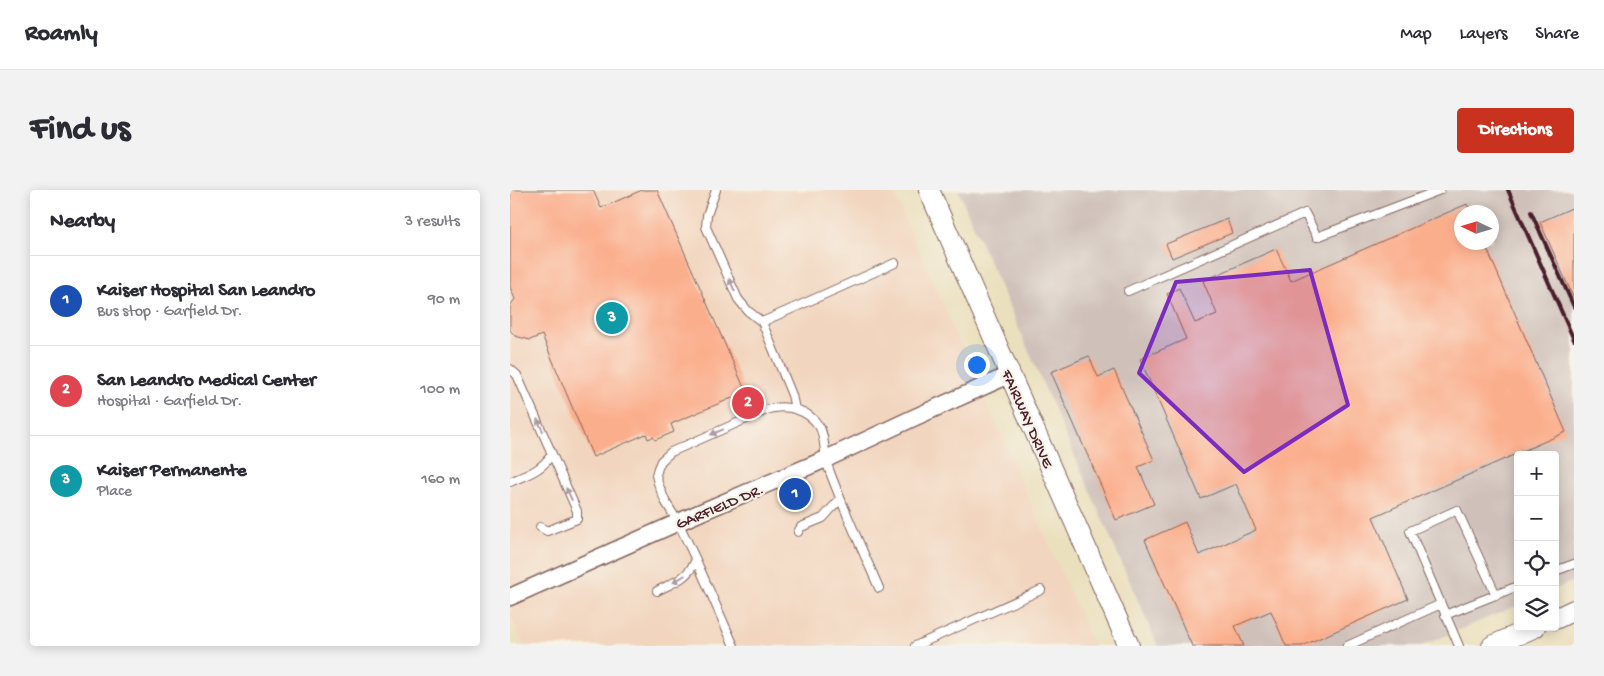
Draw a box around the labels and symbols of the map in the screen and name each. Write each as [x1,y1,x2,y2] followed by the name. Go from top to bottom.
[1454,205,1499,250] north arrow
[727,278,735,292] one-way arrow
[596,299,628,337] pin: 3
[964,352,990,378] your location
[995,366,1056,472] street label: FAIRWAY DRIVE
[732,384,764,422] pin: 2
[536,418,544,432] one-way arrow
[710,428,724,436] one-way arrow
[779,475,811,513] pin: 1
[673,481,767,535] street label: GARFIELD DR.
[565,487,573,501] one-way arrow
[673,575,686,584] one-way arrow

